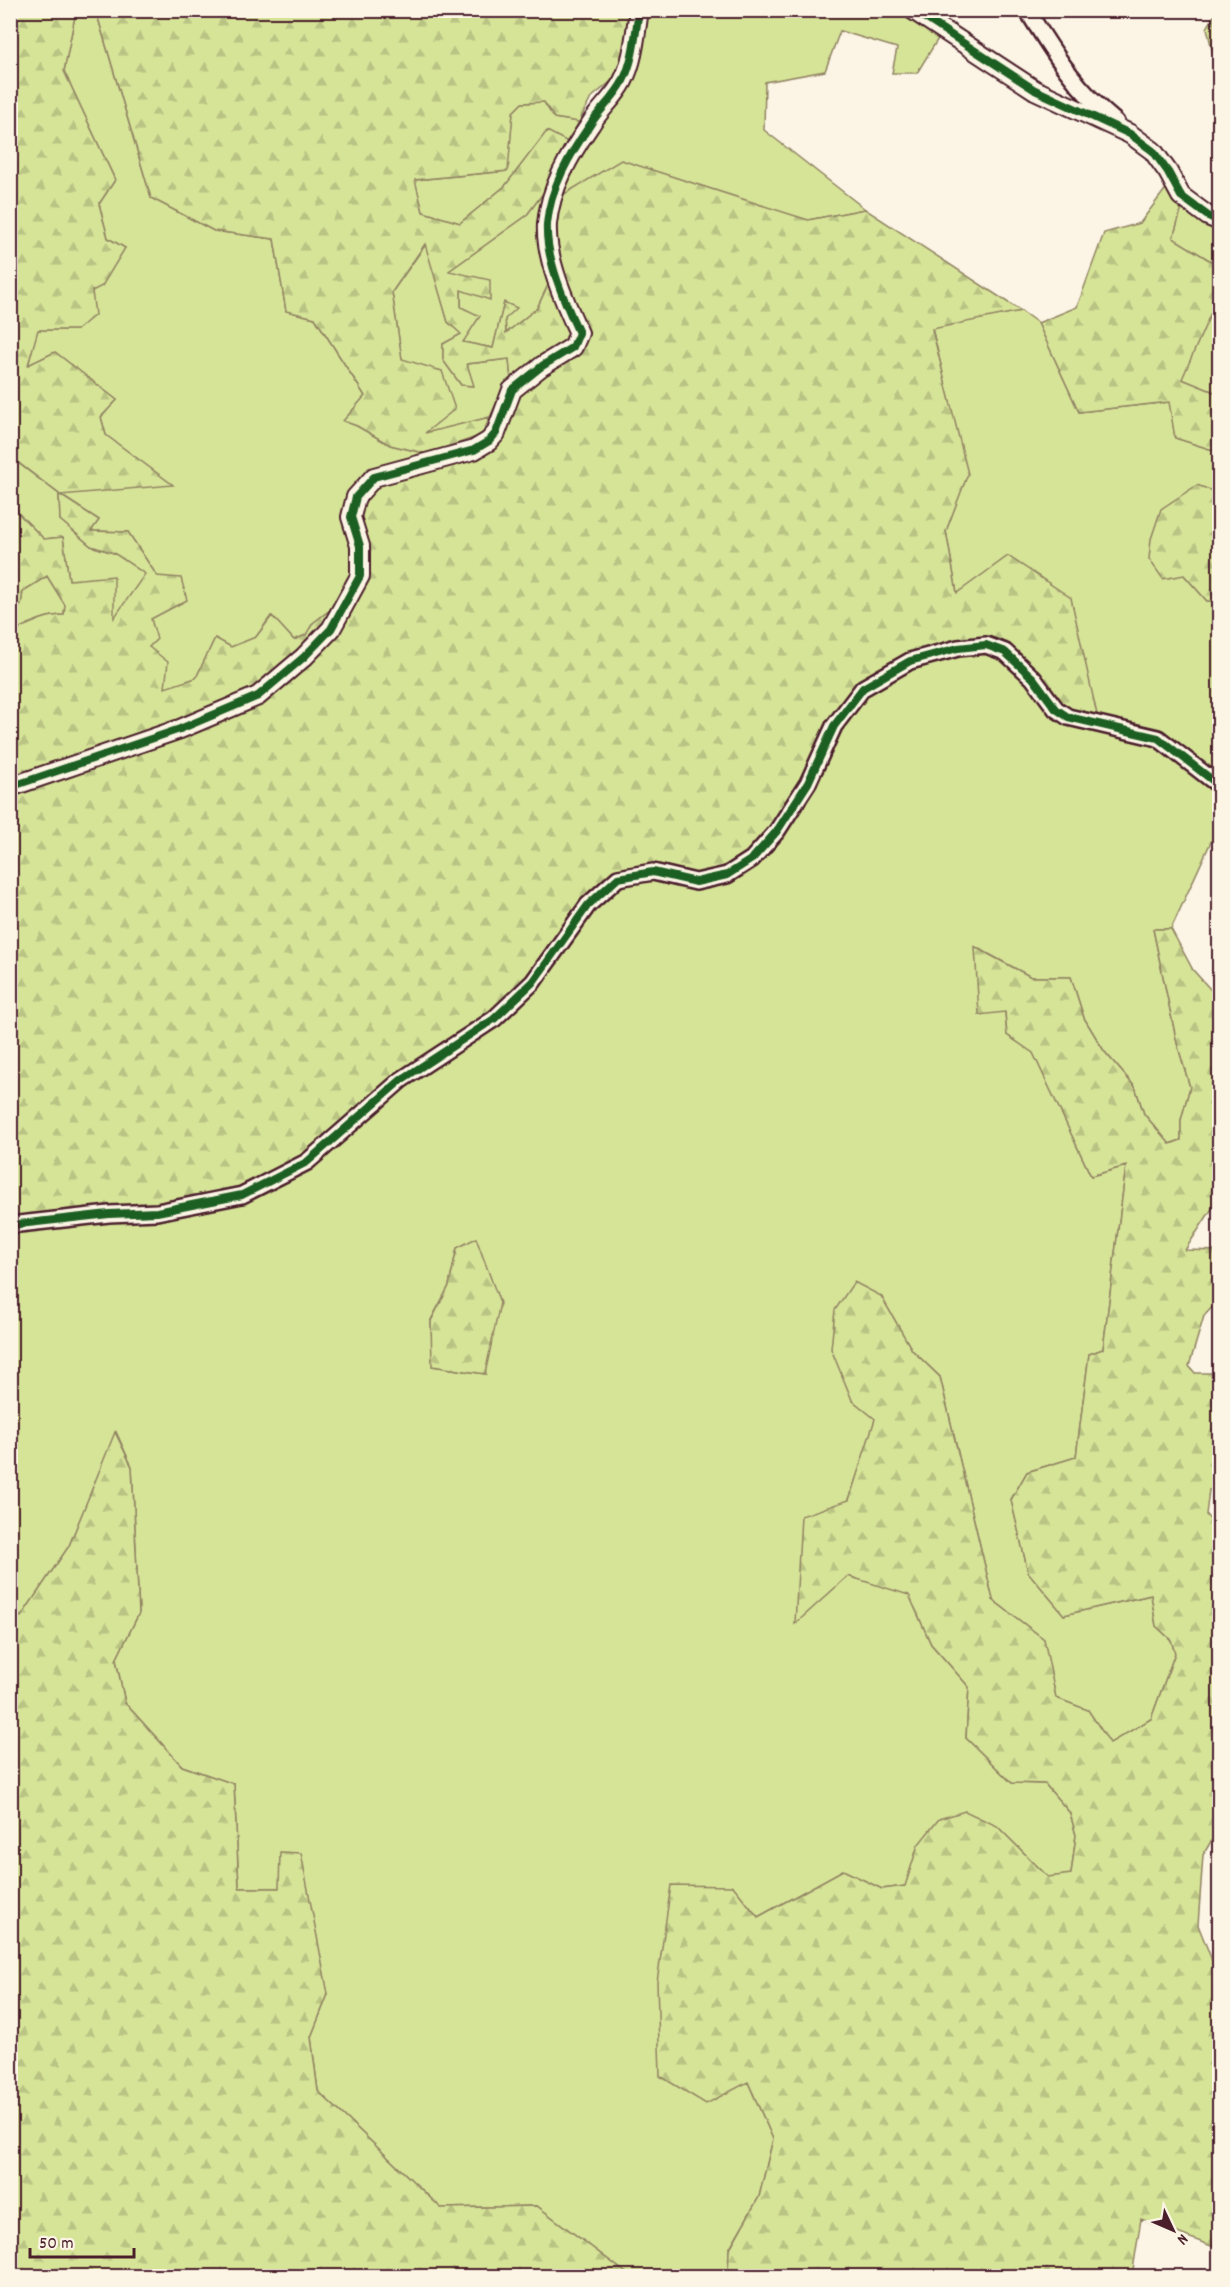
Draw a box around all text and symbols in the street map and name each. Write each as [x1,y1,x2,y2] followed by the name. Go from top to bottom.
[1143,2200,1203,2260] north arrow
[30,2221,134,2259] scale bar
[1171,2228,1193,2250] text: N
[39,2232,74,2257] text: 50 m

